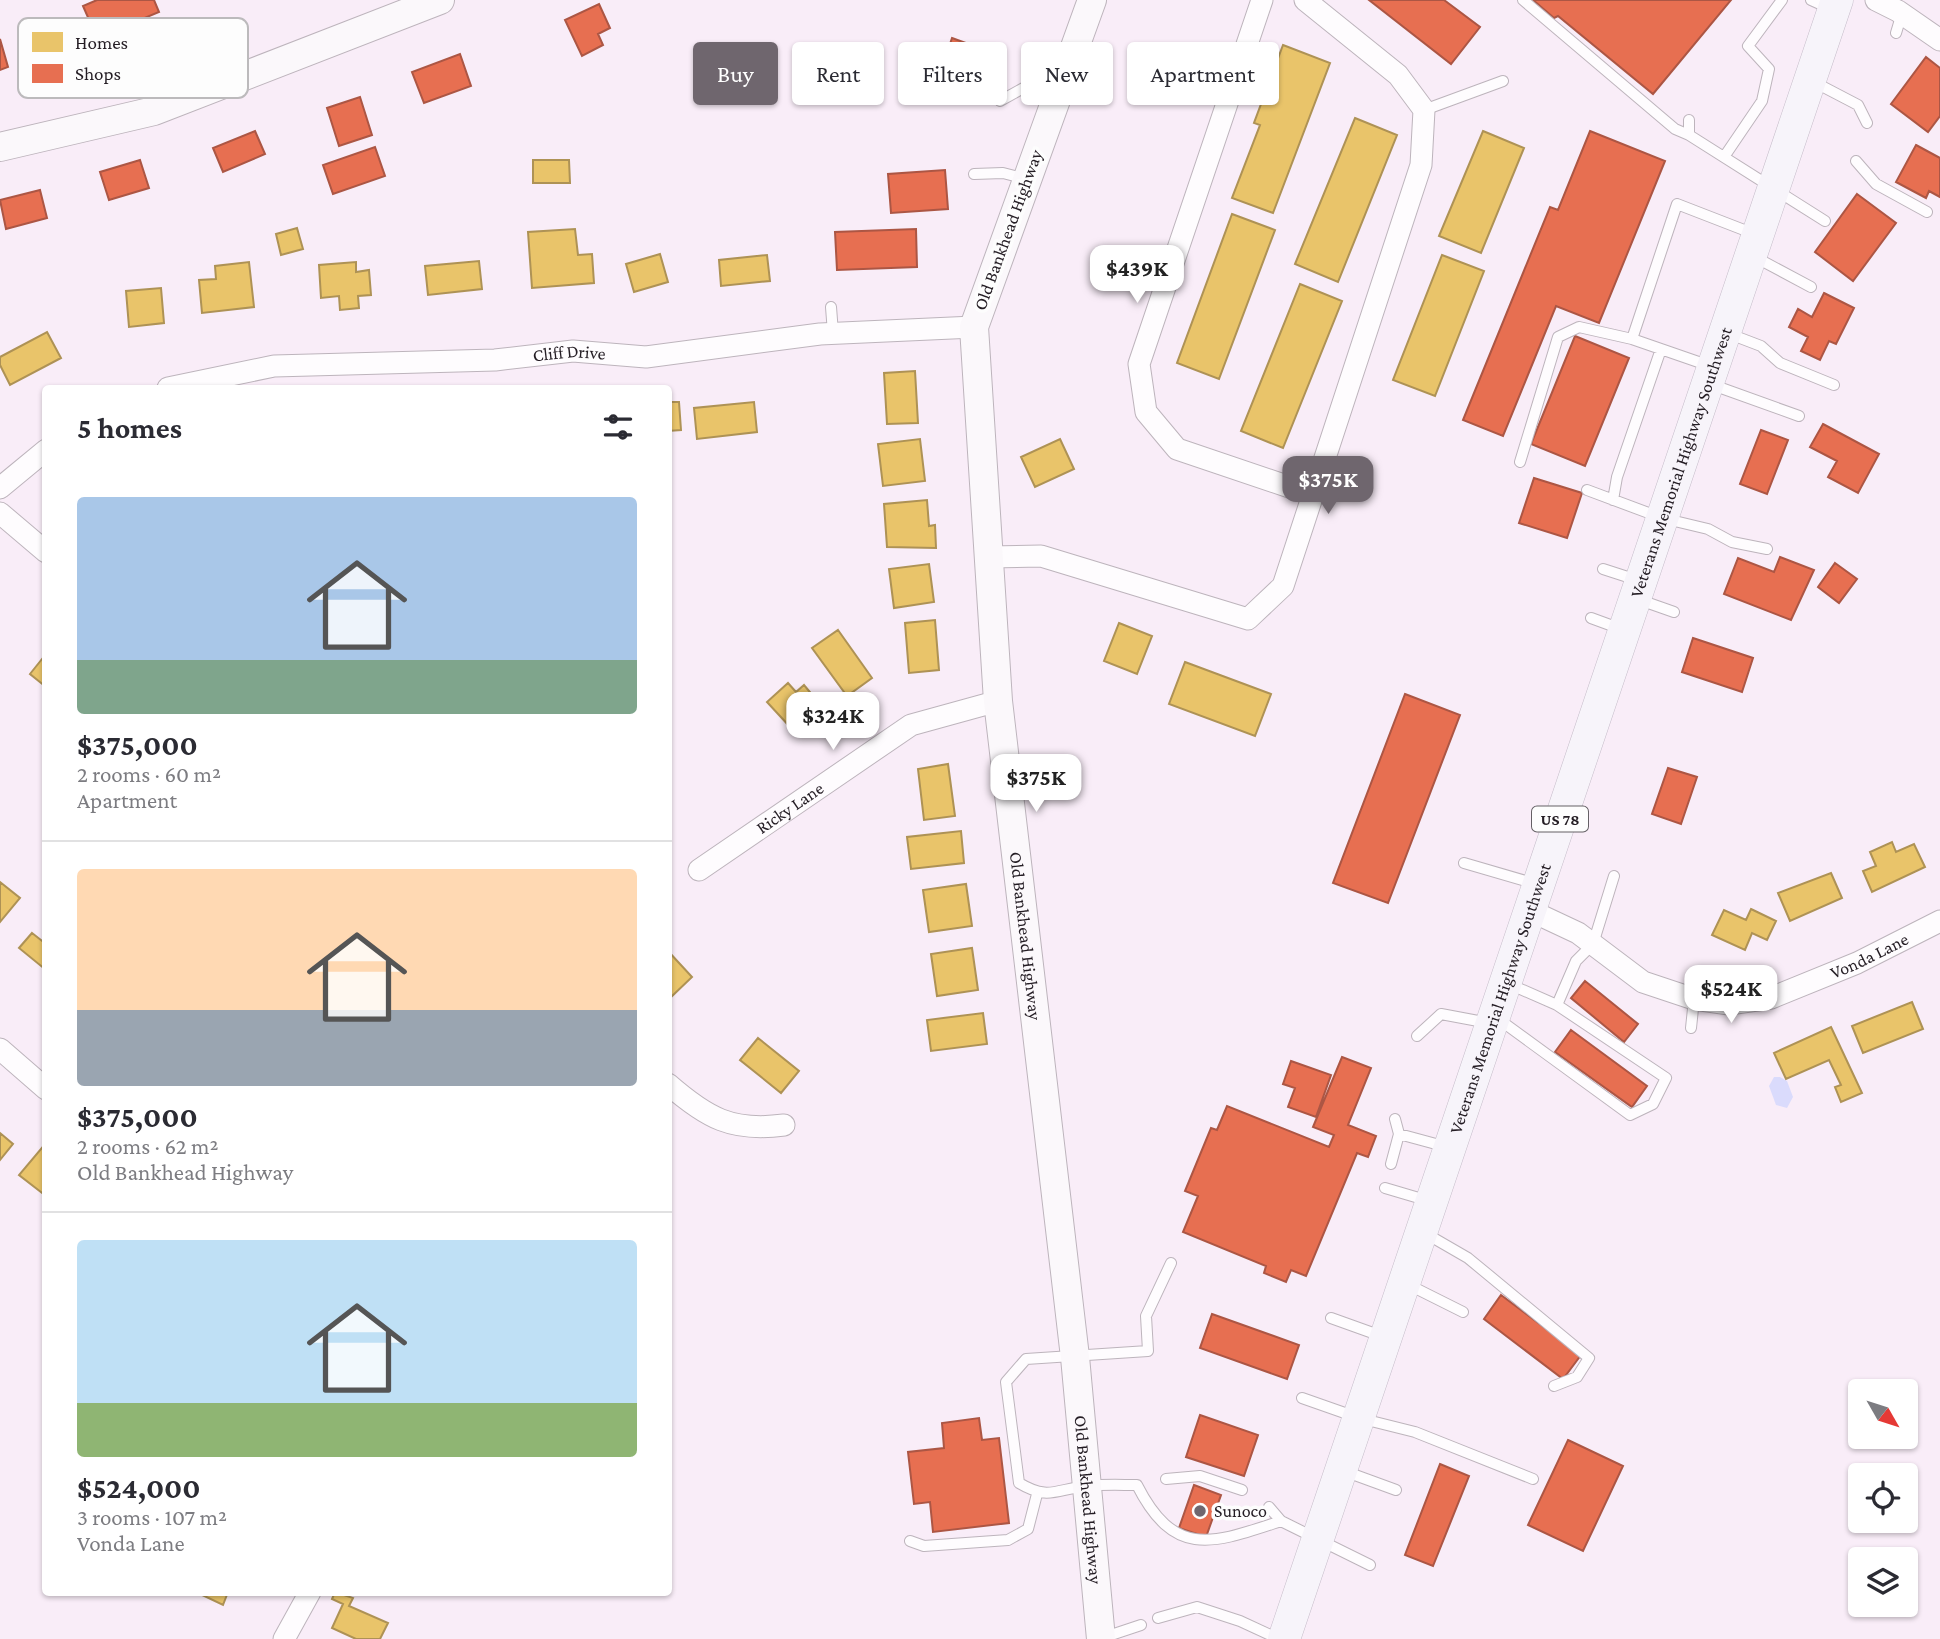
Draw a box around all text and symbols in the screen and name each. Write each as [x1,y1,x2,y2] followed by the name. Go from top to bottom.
[18,18,248,98] legend
[75,32,128,53] text: Homes
[693,42,778,105] chip: Buy
[792,42,884,105] chip: Rent
[898,42,1007,105] chip: Filters
[1021,42,1113,105] chip: New
[1127,42,1279,105] chip: Apartment
[75,63,121,84] text: Shops
[970,146,1047,313] street label: Old Bankhead Highway
[1088,246,1186,305] pin: $439K
[1106,255,1168,281] text: $439K
[1626,323,1736,600] street label: Veterans Memorial Highway Southwest
[532,340,607,366] street label: Cliff Drive
[599,408,637,446] icon: filters
[77,411,182,444] text: 5 homes
[1279,456,1377,516] pin: $375K
[1298,466,1358,492] text: $375K
[294,542,420,668] icon: home
[784,692,882,752] pin: $324K
[802,702,864,728] text: $324K
[77,728,198,761] text: $375,000
[987,754,1085,814] pin: $375K
[77,761,221,787] text: 2 rooms · 60 m²
[1006,764,1066,790] text: $375K
[752,778,827,838] street label: Ricky Lane
[77,787,177,813] text: Apartment
[1532,806,1588,832] road number: US 78
[1006,851,1045,1022] street label: Old Bankhead Highway
[1445,860,1555,1136] street label: Veterans Memorial Highway Southwest
[294,914,420,1040] icon: home
[1827,929,1912,983] street label: Vonda Lane
[1682,965,1780,1025] pin: $524K
[1700,975,1762,1001] text: $524K
[77,1100,198,1133] text: $375,000
[77,1133,218,1159] text: 2 rooms · 62 m²
[77,1159,293,1185] text: Old Bankhead Highway
[294,1285,420,1411] icon: home
[1848,1379,1918,1449] north arrow
[1848,1379,1918,1617] map controls
[1070,1414,1106,1585] street label: Old Bankhead Highway
[1848,1463,1918,1533] button: locate
[77,1471,201,1504] text: $524,000
[1214,1501,1267,1521] place label: Sunoco
[1192,1503,1208,1519] marker: Sunoco
[77,1504,227,1530] text: 3 rooms · 107 m²
[77,1530,185,1556] text: Vonda Lane
[1848,1547,1918,1617] button: layers

